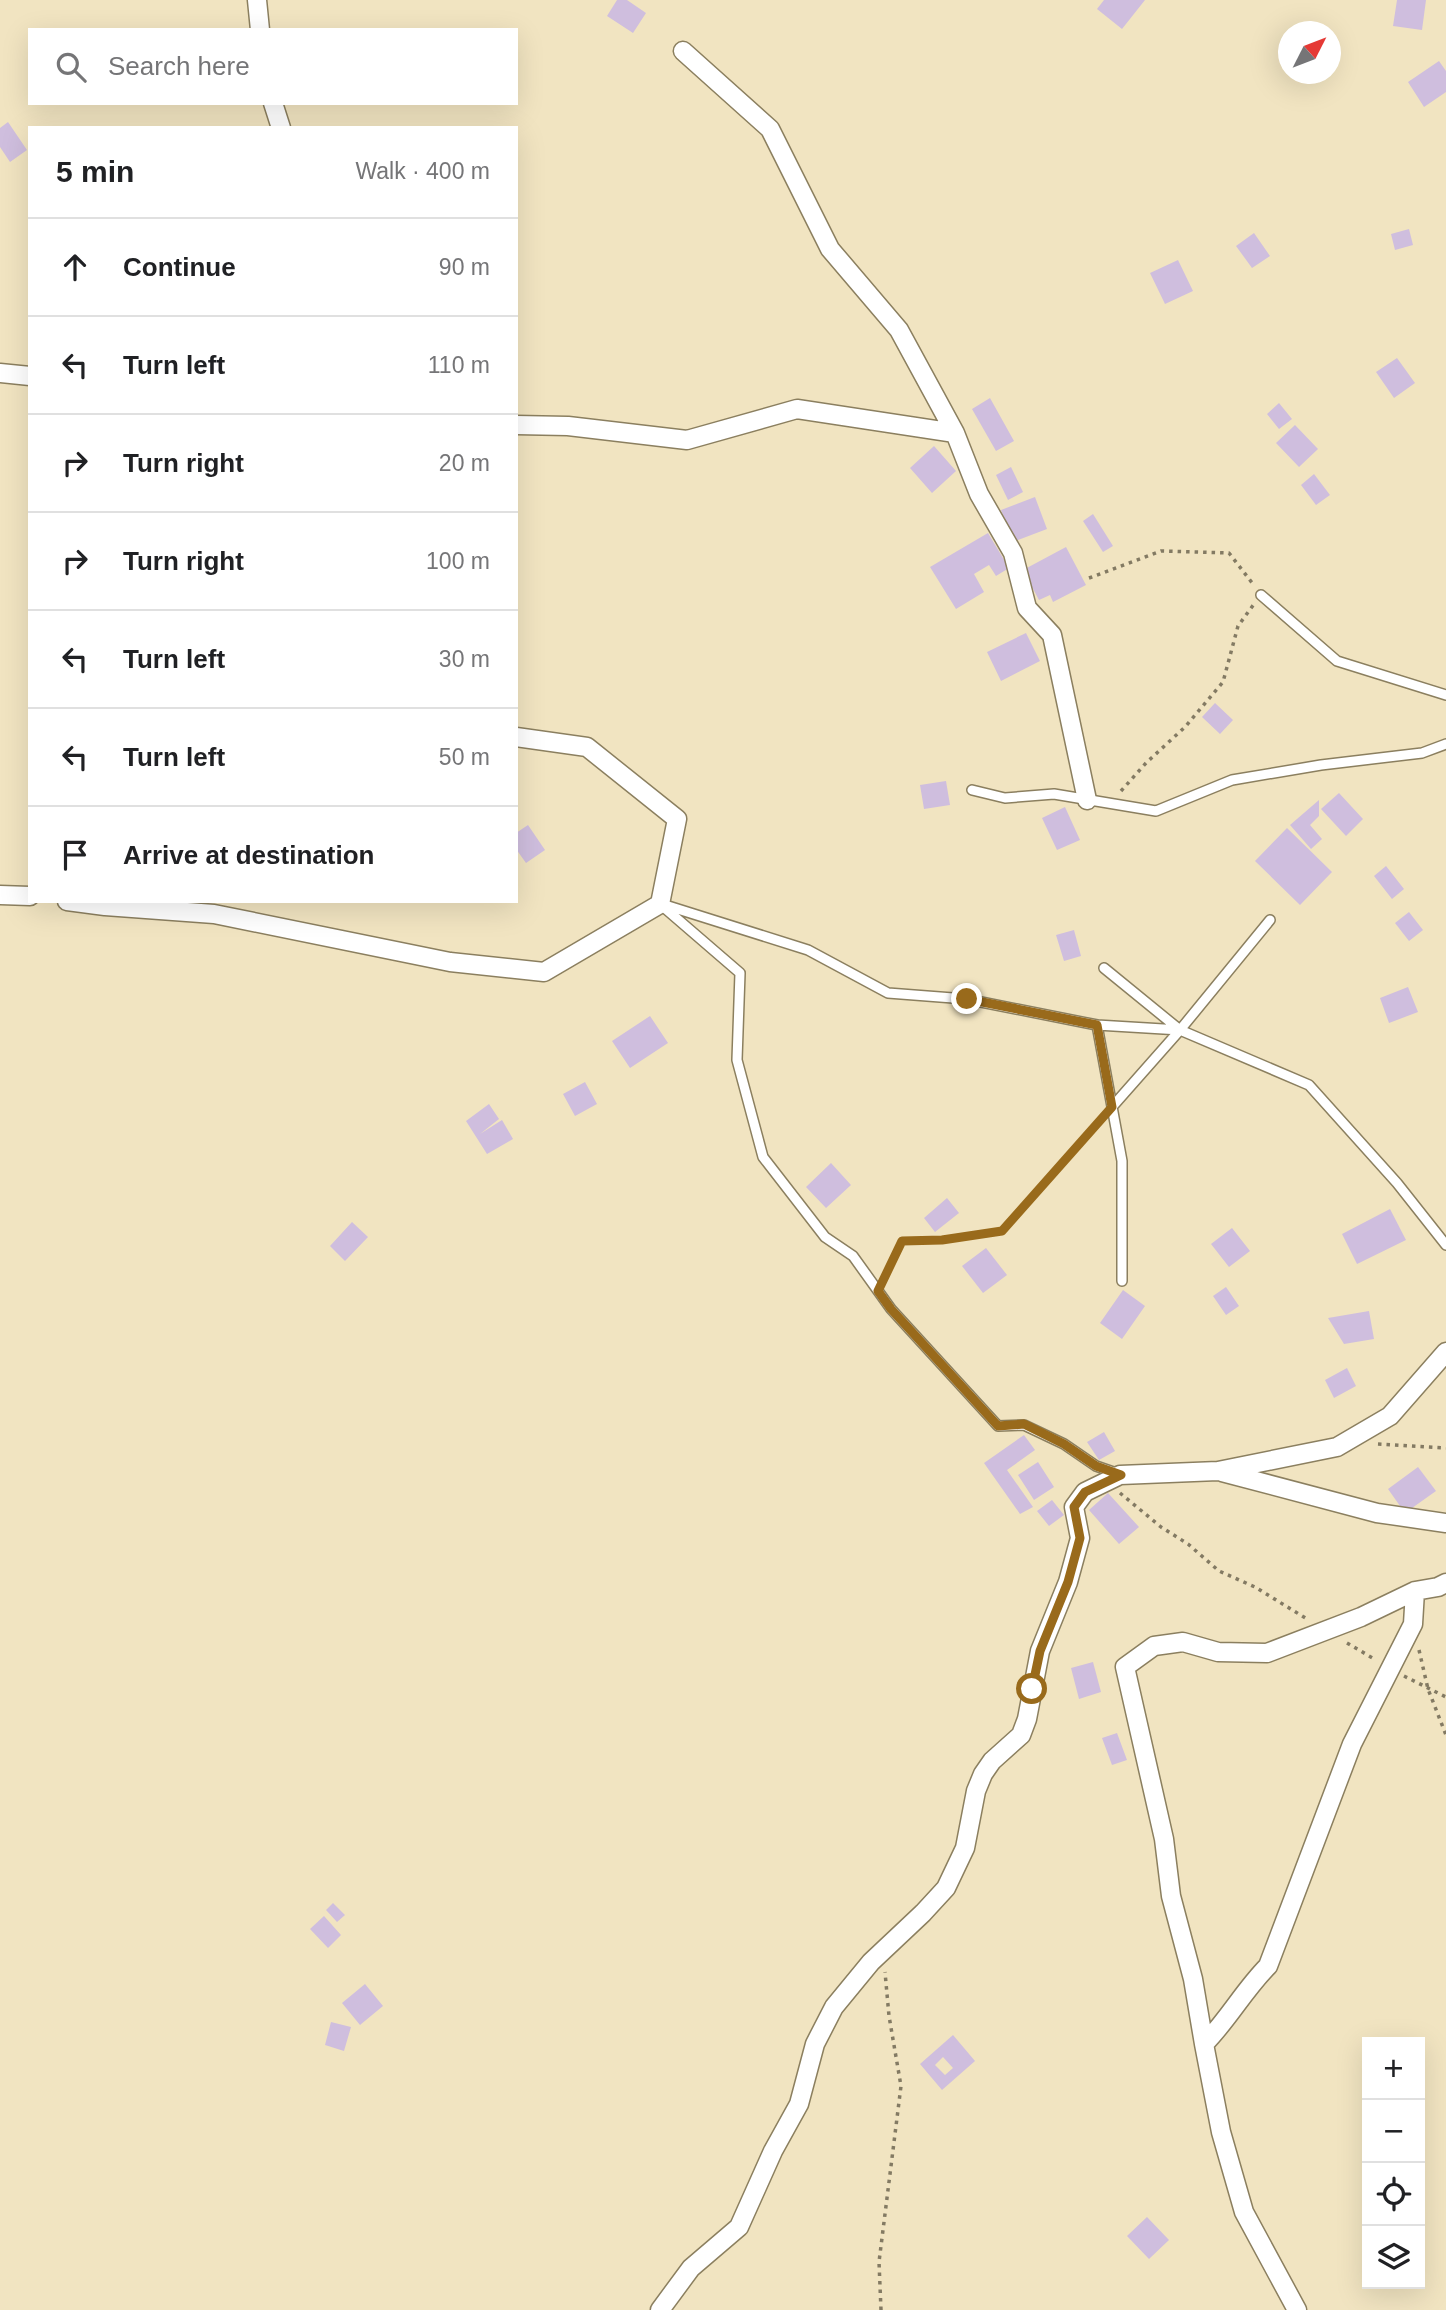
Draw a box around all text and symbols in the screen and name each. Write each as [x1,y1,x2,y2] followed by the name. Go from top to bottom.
[1278,21,1341,84] north arrow
[28,28,518,105] search box
[52,48,90,86] icon: search
[108,51,250,81] text: Search here
[56,155,134,188] text: 5 min
[355,158,490,184] text: Walk · 400 m
[56,248,94,286] icon: ahead
[123,252,236,282] text: Continue
[439,254,490,280] text: 90 m
[56,346,94,384] icon: left
[123,350,225,380] text: Turn left
[428,352,490,378] text: 110 m
[56,444,94,482] icon: right
[123,448,244,478] text: Turn right
[439,450,490,476] text: 20 m
[56,542,94,580] icon: right
[123,546,244,576] text: Turn right
[426,548,490,574] text: 100 m
[56,640,94,678] icon: left
[123,644,225,674] text: Turn left
[439,646,490,672] text: 30 m
[56,738,94,776] icon: left
[123,742,225,772] text: Turn left
[439,744,490,770] text: 50 m
[56,836,94,874] icon: arrive
[123,840,374,870] text: Arrive at destination
[951,983,982,1014] route end
[1016,1673,1047,1704] route start
[1362,2037,1425,2289] map controls
[1362,2037,1425,2100] button: +
[1362,2100,1425,2163] button: −
[1362,2163,1425,2226] button: locate
[1362,2226,1425,2289] button: layers

